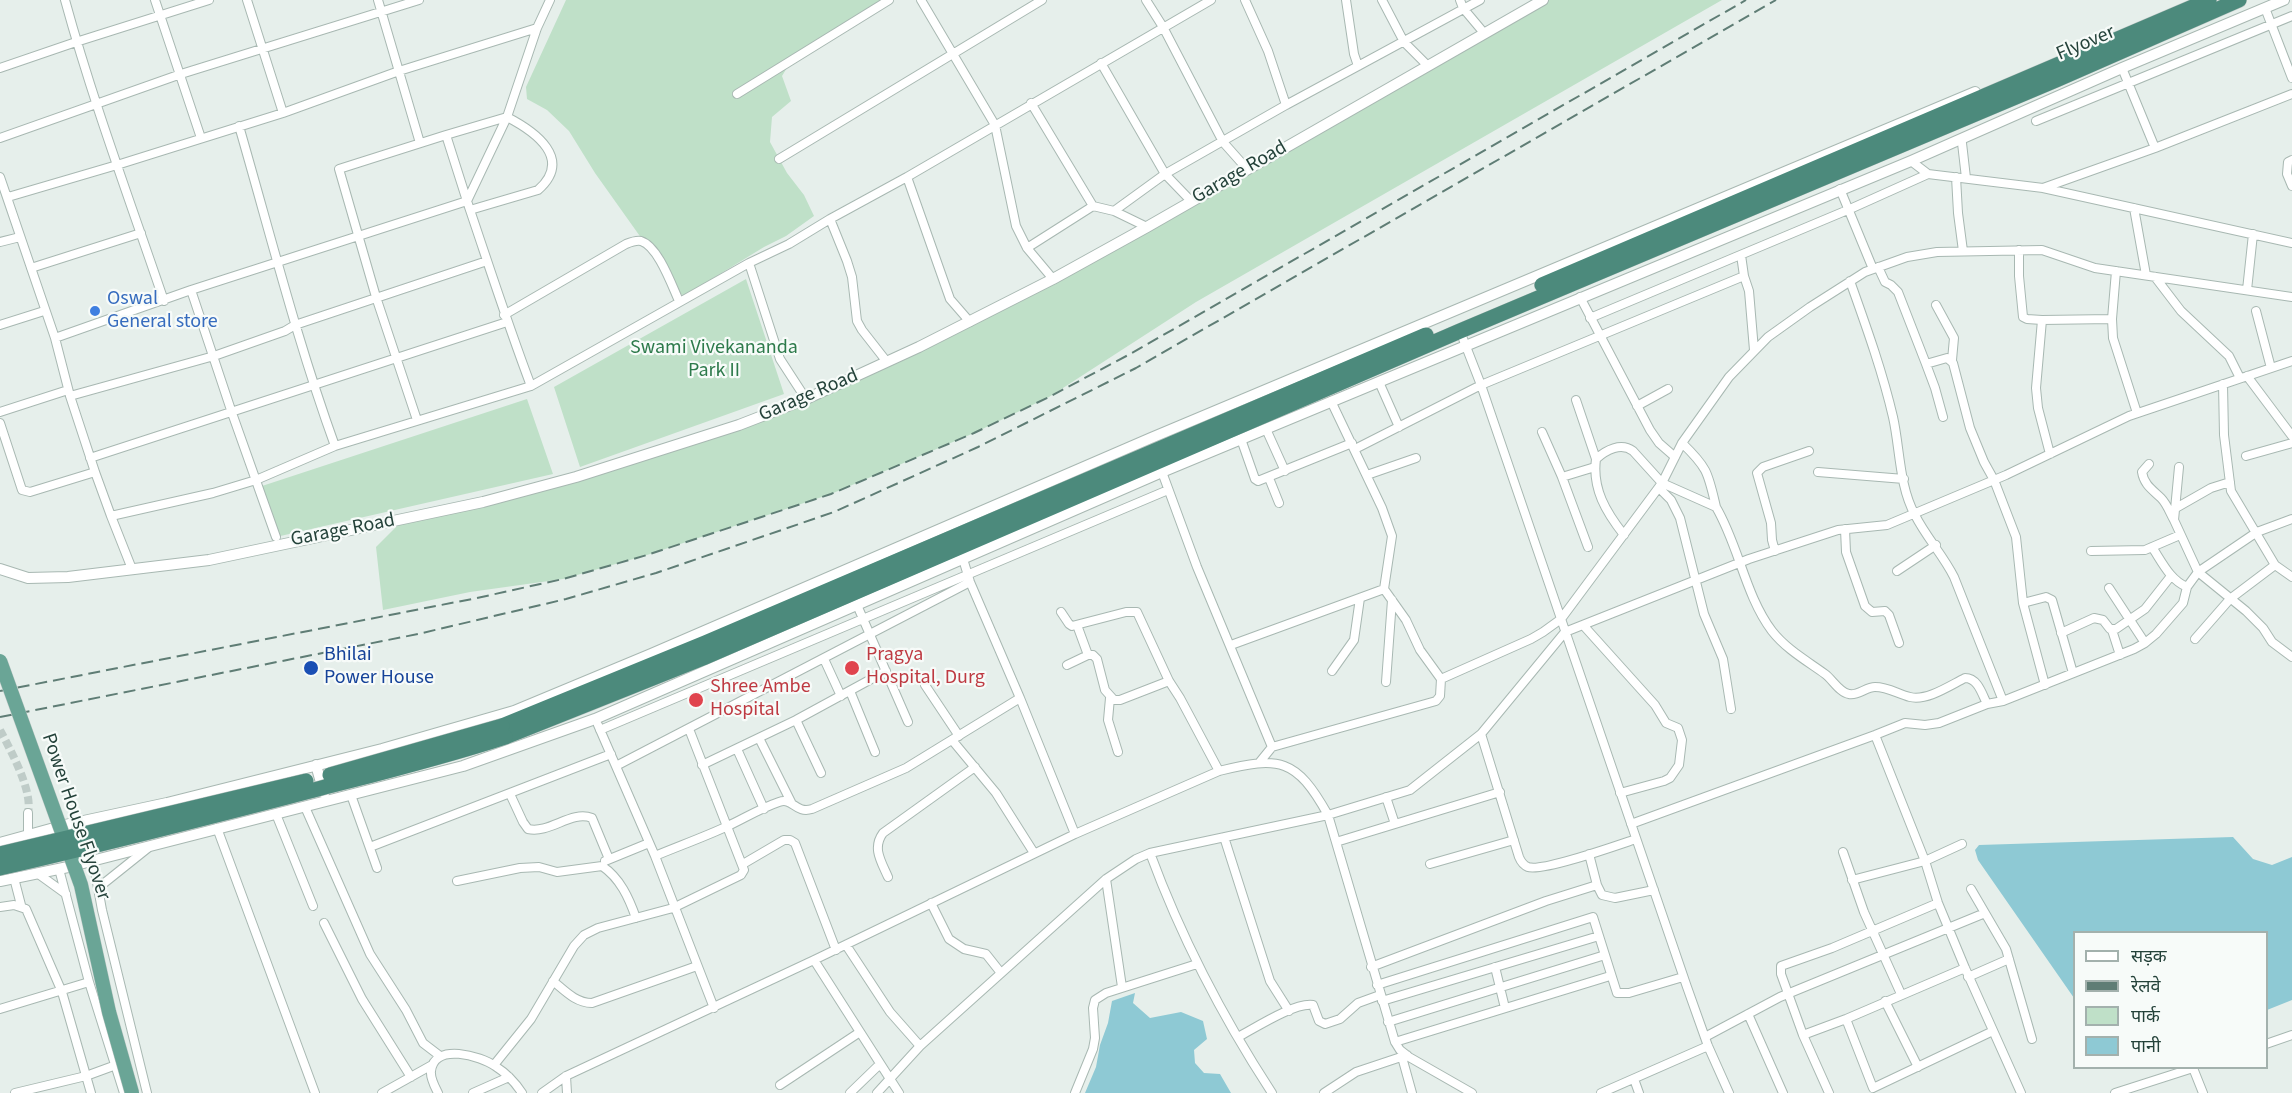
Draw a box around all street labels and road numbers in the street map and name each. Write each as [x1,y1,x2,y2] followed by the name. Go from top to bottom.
[2053,21,2119,67] street label: Flyover
[1188,136,1292,210] street label: Garage Road
[756,364,862,428] street label: Garage Road
[289,509,397,553] street label: Garage Road
[35,730,115,904] street label: Power House Flyover

